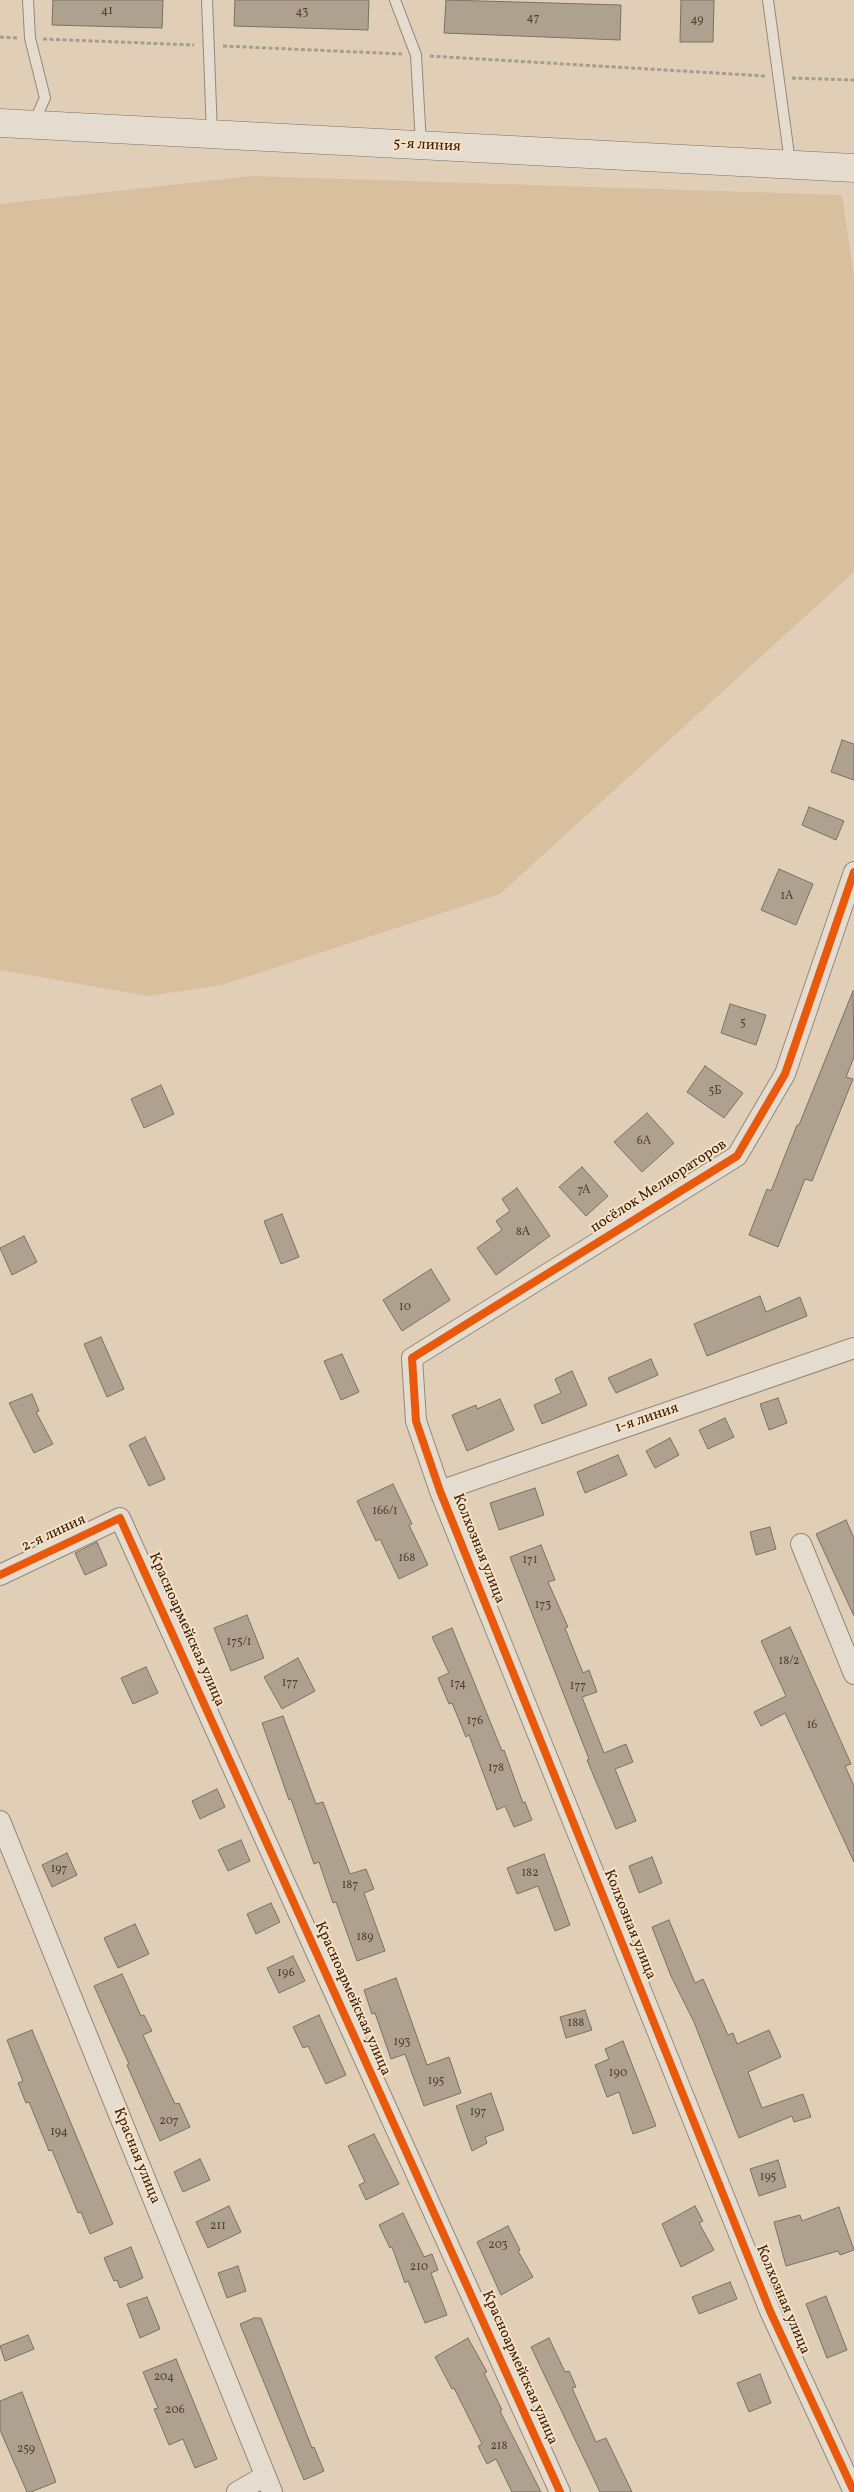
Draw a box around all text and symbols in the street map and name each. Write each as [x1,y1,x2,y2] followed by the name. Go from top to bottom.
[101,5,113,19] house number: 41
[296,6,308,20] house number: 43
[527,12,539,26] house number: 47
[690,14,704,28] house number: 49
[393,135,461,157] street label: 5-я линия
[780,890,794,904] house number: 1А
[740,1017,746,1031] house number: 5
[708,1085,722,1099] house number: 5Б
[637,1135,651,1149] house number: 6А
[587,1136,731,1238] street label: посёлок Мелиораторов
[577,1184,591,1198] house number: 7А
[516,1226,530,1240] house number: 8А
[399,1301,411,1315] house number: 10
[613,1400,681,1438] street label: 1-я линия
[448,1491,508,1607] street label: Колхозная улица
[372,1505,398,1519] house number: 166/1
[19,1511,89,1557] street label: 2-я линия
[144,1550,228,1710] street label: Красноармейская улица
[399,1552,415,1566] house number: 168
[522,1554,538,1568] house number: 171
[535,1599,551,1613] house number: 173
[227,1636,251,1650] house number: 175/1
[779,1655,799,1669] house number: 18/2
[282,1677,298,1691] house number: 177
[450,1678,466,1692] house number: 174
[570,1680,586,1694] house number: 177
[467,1715,483,1729] house number: 176
[807,1719,817,1733] house number: 16
[488,1762,504,1776] house number: 178
[51,1863,67,1877] house number: 197
[521,1867,539,1881] house number: 182
[599,1867,659,1983] street label: Колхозная улица
[342,1879,358,1893] house number: 187
[310,1919,394,2079] street label: Красноармейская улица
[357,1931,373,1945] house number: 189
[277,1967,295,1981] house number: 196
[568,2017,584,2031] house number: 188
[394,2036,410,2050] house number: 193
[609,2067,627,2081] house number: 190
[428,2075,444,2089] house number: 195
[109,2105,163,2207] street label: Красная улица
[470,2106,486,2120] house number: 197
[159,2115,179,2129] house number: 207
[50,2126,68,2140] house number: 194
[760,2171,776,2185] house number: 195
[210,2220,226,2234] house number: 211
[488,2239,508,2253] house number: 203
[751,2243,813,2357] street label: Колхозная улица
[410,2261,428,2275] house number: 210
[477,2288,561,2448] street label: Красноармейская улица
[154,2371,174,2385] house number: 204
[165,2404,185,2418] house number: 206
[490,2440,508,2454] house number: 218
[17,2443,35,2457] house number: 259

